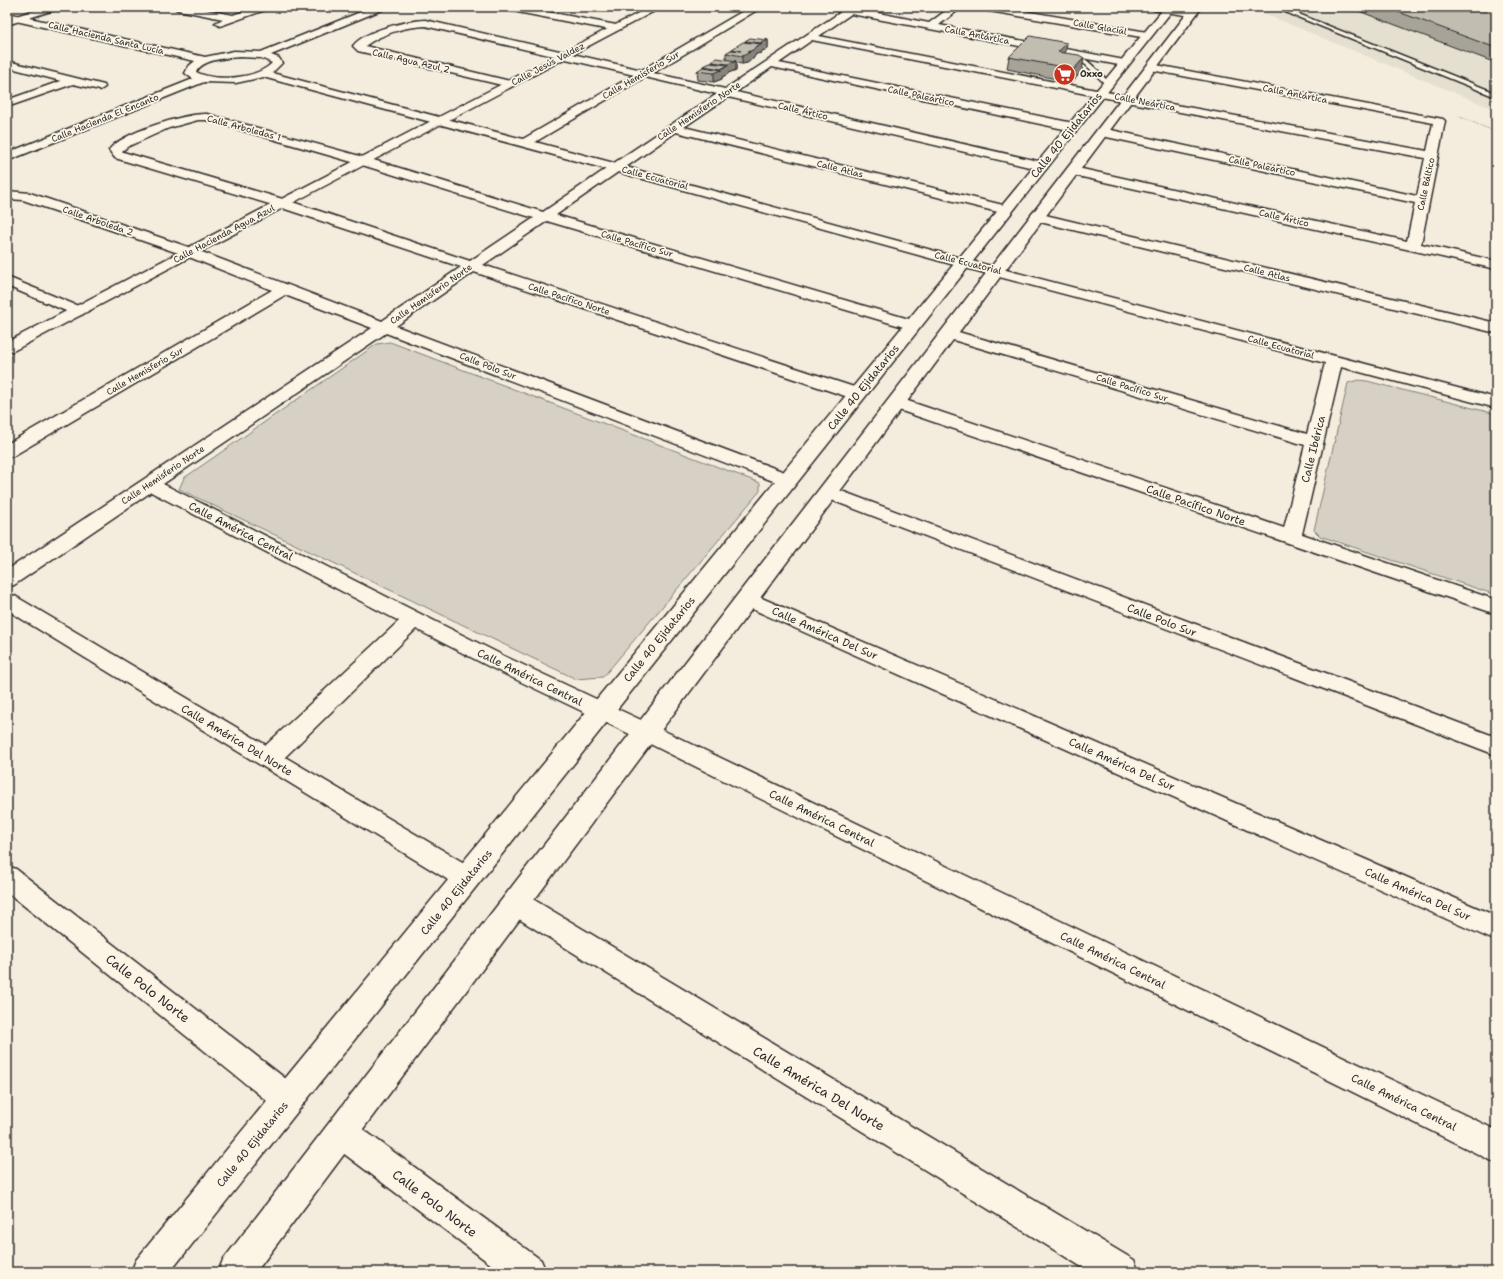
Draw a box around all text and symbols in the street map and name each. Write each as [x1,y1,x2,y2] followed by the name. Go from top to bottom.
[1072,16,1128,38] street label: Calle Glacial
[47,19,165,57] street label: Calle Hacienda Santa Lucía
[944,23,1011,47] street label: Calle Antártica
[509,40,587,88] street label: Calle Jesús Valdez
[371,46,451,76] street label: Calle Agua Azul 2
[600,48,682,102] street label: Calle Hemisferio Sur
[1051,61,1077,87] supermarket icon: Oxxo
[1080,68,1103,80] place label: Oxxo
[655,79,743,143] street label: Calle Hemisferio Norte
[1262,82,1329,106] street label: Calle Antártica
[887,83,955,109] street label: Calle Paleártico
[1027,89,1106,181] street label: Calle 40 Ejidatarios
[1114,90,1177,114] street label: Calle Neártica
[50,91,160,145] street label: Calle Hacienda El Encanto
[777,98,829,123] street label: Calle Ártico
[206,112,282,144] street label: Calle Arboledas 1
[1228,153,1296,179] street label: Calle Paleártico
[1415,156,1437,212] street label: Calle Báltico
[815,157,865,181] street label: Calle Atlas
[620,163,690,193] street label: Calle Ecuatorial
[171,202,277,266] street label: Calle Hacienda Agua Azul
[61,203,135,239] street label: Calle Arboleda 2
[1258,205,1310,230] street label: Calle Ártico
[600,228,674,260] street label: Calle Pacífico Sur
[933,249,1003,277] street label: Calle Ecuatorial
[387,261,475,327] street label: Calle Hemisferio Norte
[1242,261,1292,285] street label: Calle Atlas
[527,280,611,318] street label: Calle Pacífico Norte
[1246,332,1316,362] street label: Calle Ecuatorial
[824,341,903,433] street label: Calle 40 Ejidatarios
[104,344,186,398] street label: Calle Hemisferio Sur
[458,350,518,382] street label: Calle Polo Sur
[1095,371,1169,405] street label: Calle Pacífico Sur
[1298,414,1329,484] street label: Calle Ibérica
[119,443,207,507] street label: Calle Hemisferio Norte
[1144,481,1247,530] street label: Calle Pacífico Norte
[186,499,296,565] street label: Calle América Central
[620,593,699,685] street label: Calle 40 Ejidatarios
[1125,600,1199,641] street label: Calle Polo Sur
[769,603,880,664] street label: Calle América Del Sur
[475,645,586,710] street label: Calle América Central
[178,701,295,780] street label: Calle América Del Norte
[1066,734,1177,795] street label: Calle América Del Sur
[767,786,878,851] street label: Calle América Central
[417,846,496,938] street label: Calle 40 Ejidatarios
[1362,864,1473,925] street label: Calle América Del Sur
[1058,928,1169,993] street label: Calle América Central
[102,950,193,1027] street label: Calle Polo Norte
[750,1042,888,1135] street label: Calle América Del Norte
[1349,1070,1460,1135] street label: Calle América Central
[213,1098,292,1190] street label: Calle 40 Ejidatarios
[389,1166,481,1241] street label: Calle Polo Norte

